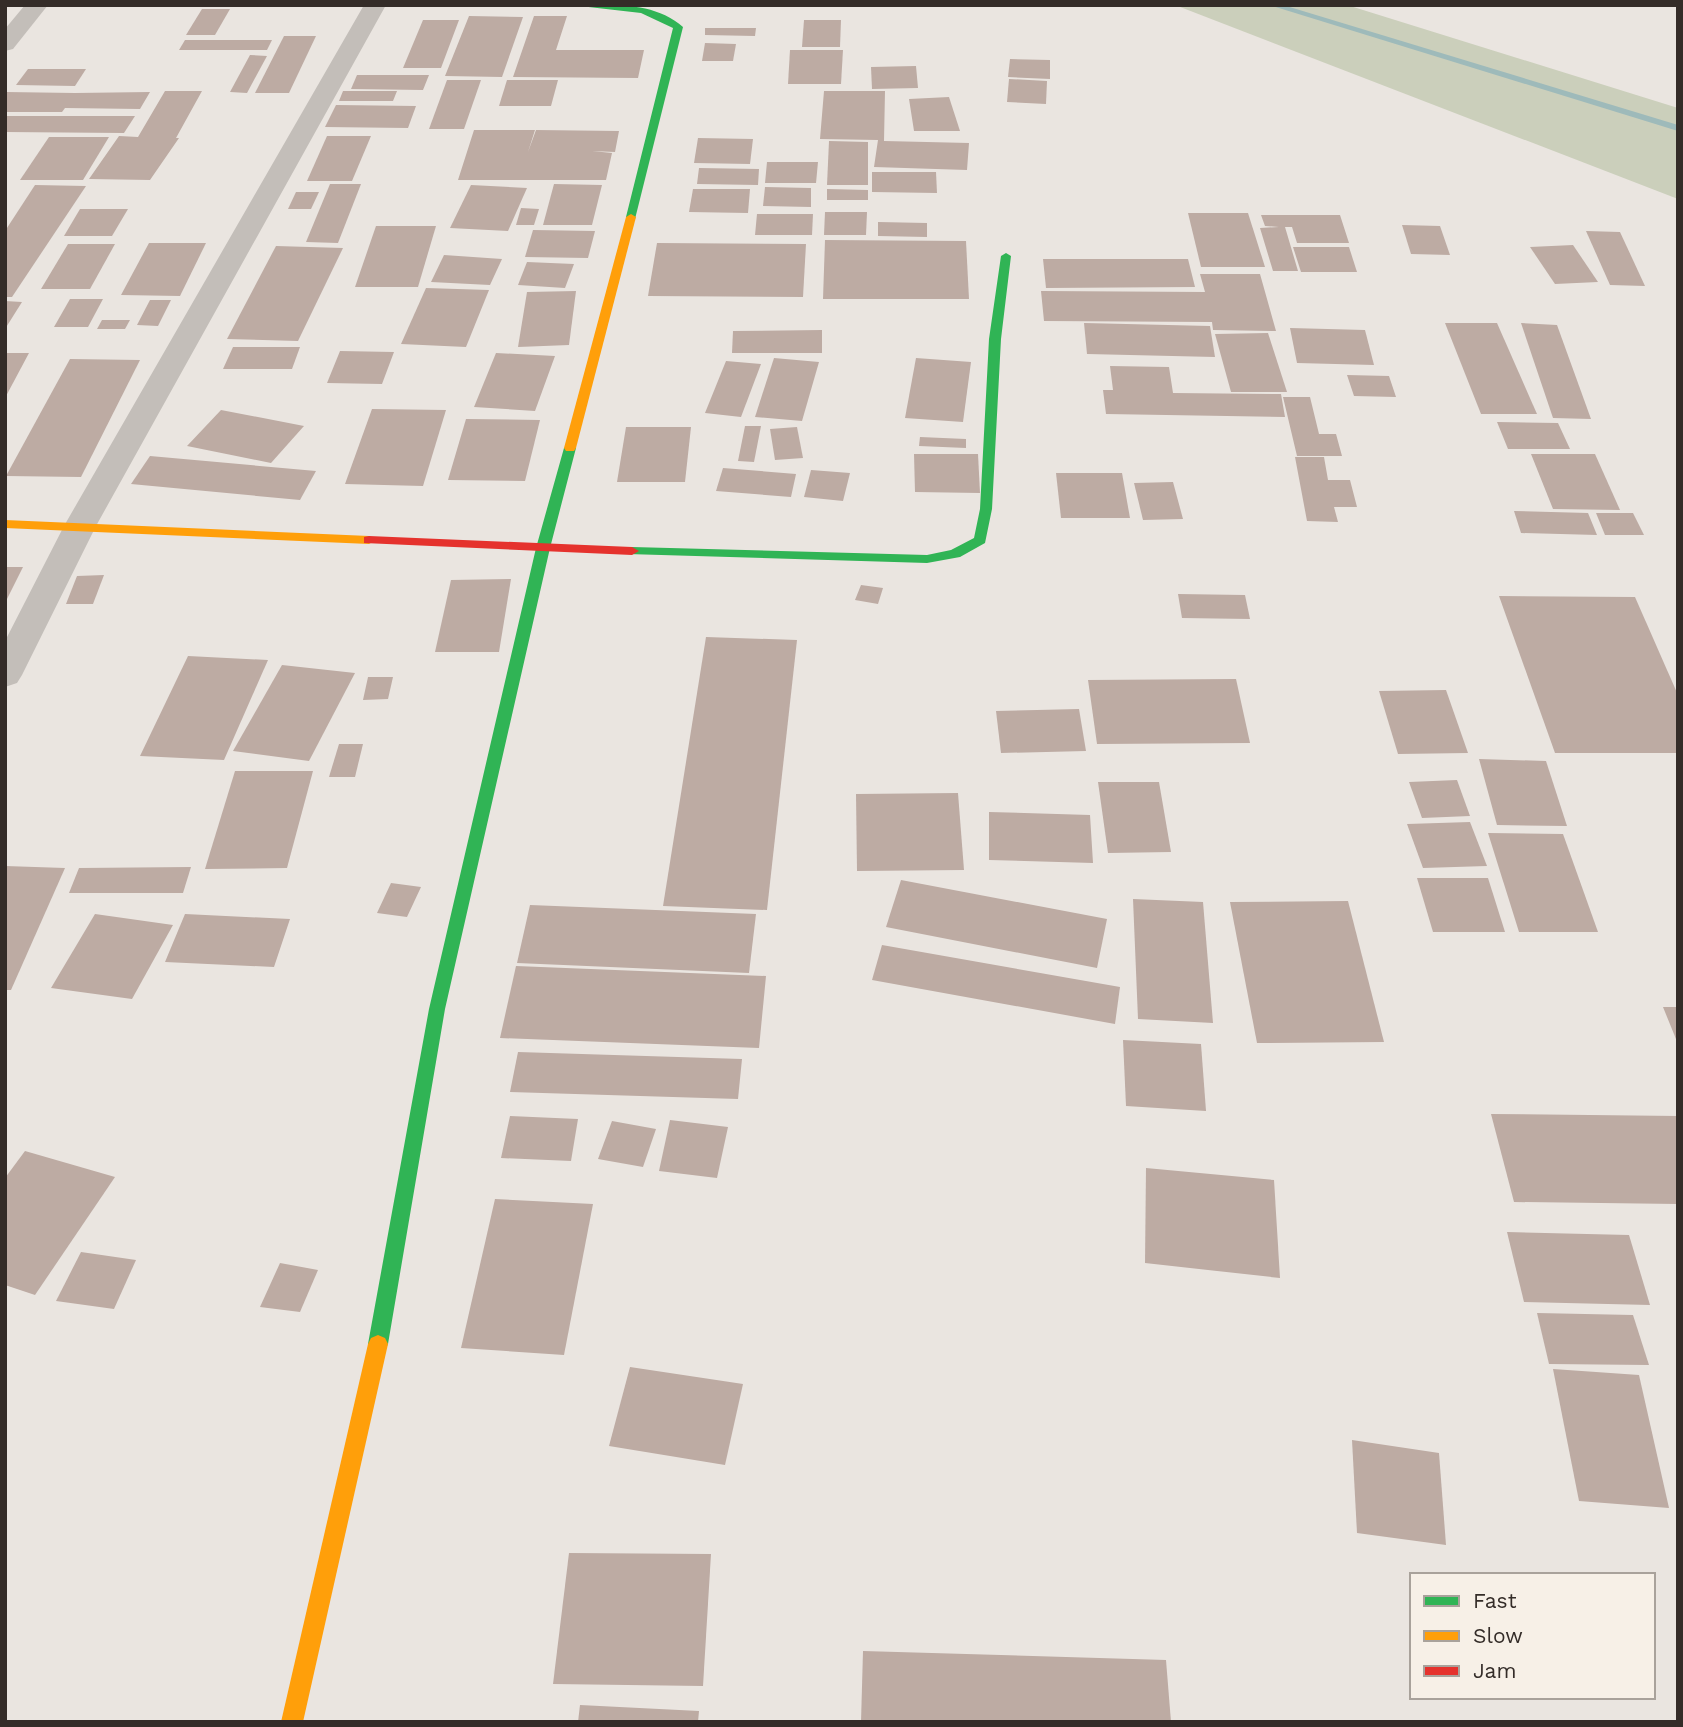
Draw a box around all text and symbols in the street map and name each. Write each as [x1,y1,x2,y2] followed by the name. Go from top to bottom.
[1410,1573,1655,1699] legend
[1473,1588,1517,1613] text: Fast
[1473,1623,1523,1648] text: Slow
[1473,1658,1516,1683] text: Jam

